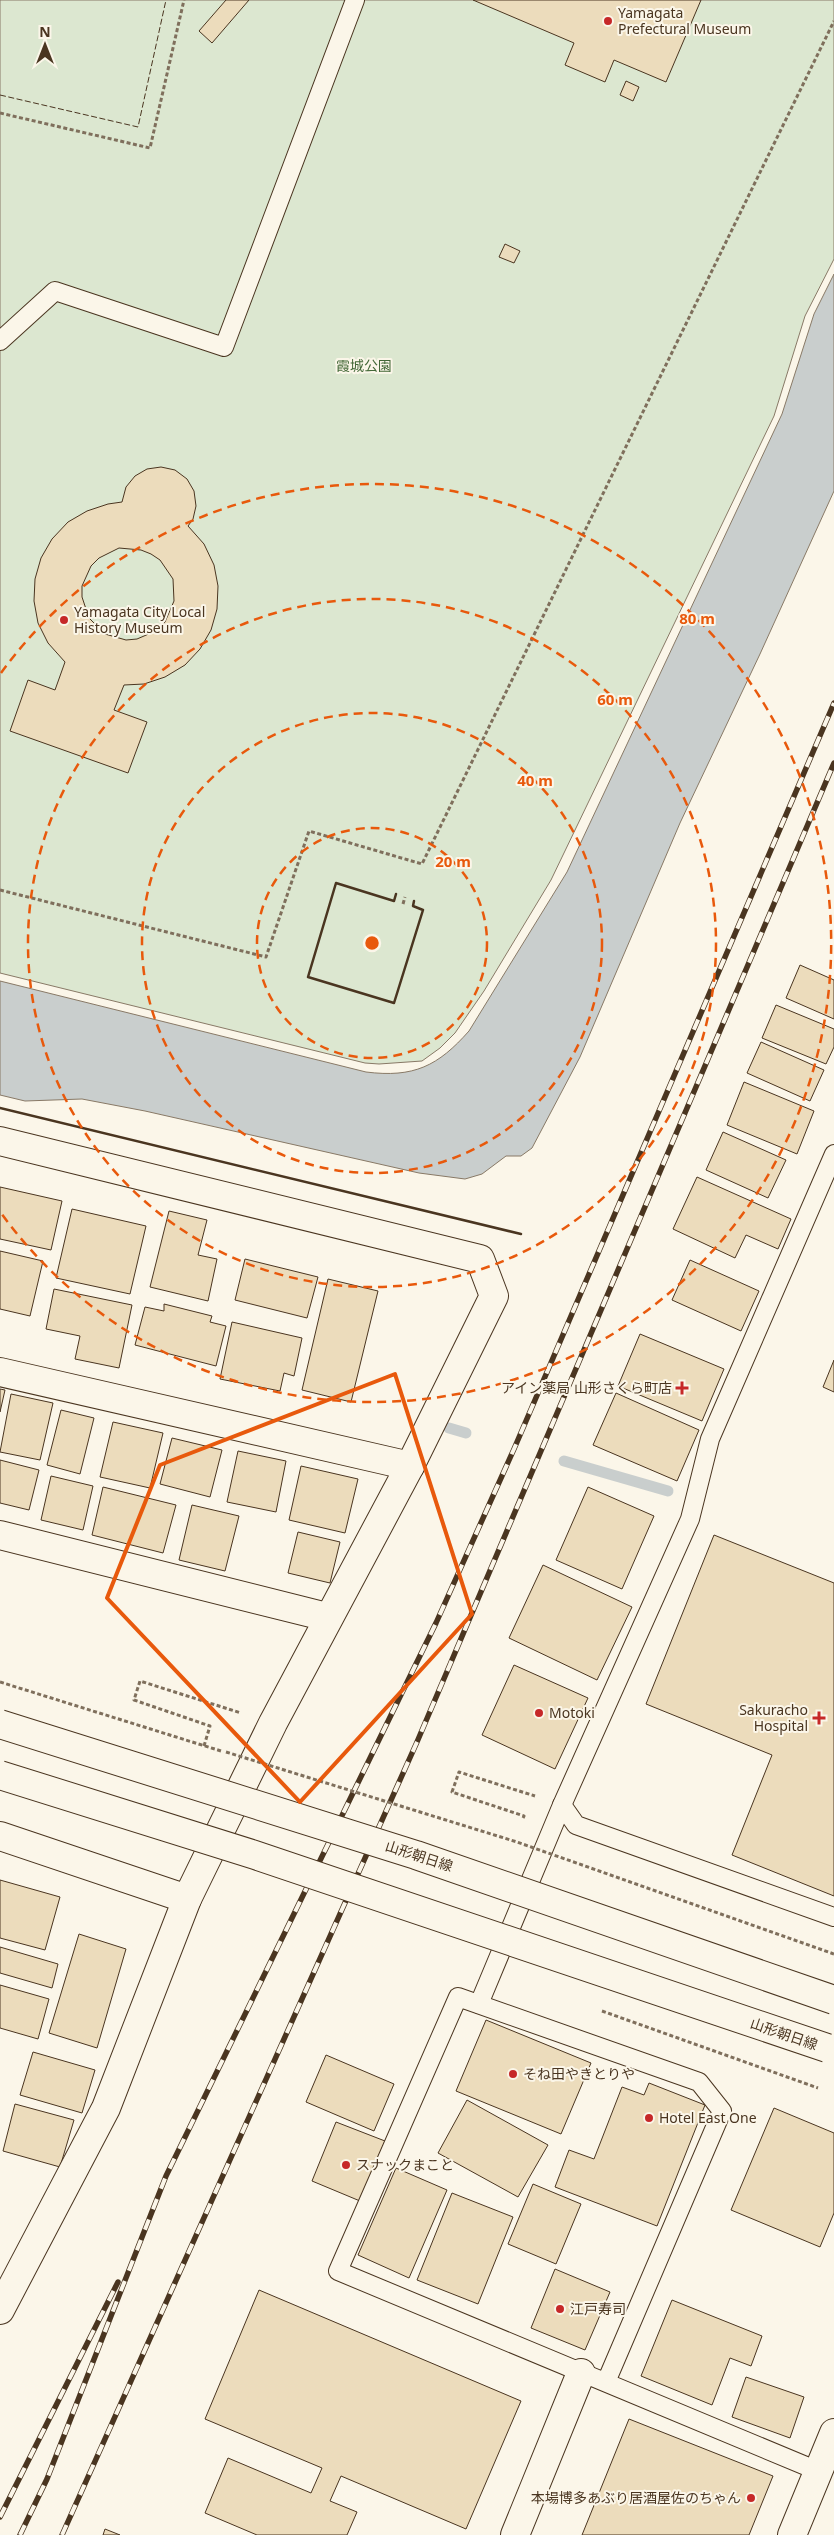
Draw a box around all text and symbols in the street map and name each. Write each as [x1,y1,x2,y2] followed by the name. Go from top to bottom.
[618,3,751,38] place label: Yamagata Prefectural Museum
[602,15,614,27] marker: Yamagata Prefectural Museum
[20,20,70,70] north arrow
[39,22,51,41] text: N
[336,356,392,375] park label: 霞城公園
[74,602,205,637] place label: Yamagata City Local History Museum
[679,608,715,628] text: 80 m
[58,614,70,626] marker: Yamagata City Local History Museum
[597,689,633,709] text: 60 m
[517,770,553,790] text: 40 m
[435,851,471,871] text: 20 m
[363,934,381,952] centre of rings
[501,1378,672,1397] place label: アイン薬局 山形さくら町店
[676,1382,688,1394] marker: アイン薬局 山形さくら町店
[739,1700,808,1735] place label: Sakuracho Hospital
[549,1703,595,1722] place label: Motoki
[533,1707,545,1719] marker: Motoki
[812,1711,826,1725] marker: Sakuracho Hospital
[383,1836,455,1875] street label: 山形朝日線
[748,2013,820,2054] street label: 山形朝日線
[523,2064,635,2083] place label: そね田やきとりや
[507,2068,519,2080] marker: そね田やきとりや
[659,2108,757,2127] place label: Hotel East One
[643,2112,655,2124] marker: Hotel East One
[356,2155,454,2174] place label: スナックまこと
[340,2159,352,2171] marker: スナックまこと
[570,2299,626,2318] place label: 江戸寿司
[554,2303,566,2315] marker: 江戸寿司
[531,2488,741,2507] place label: 本場博多あぶり居酒屋佐のちゃん
[745,2492,757,2504] marker: 本場博多あぶり居酒屋佐のちゃん

